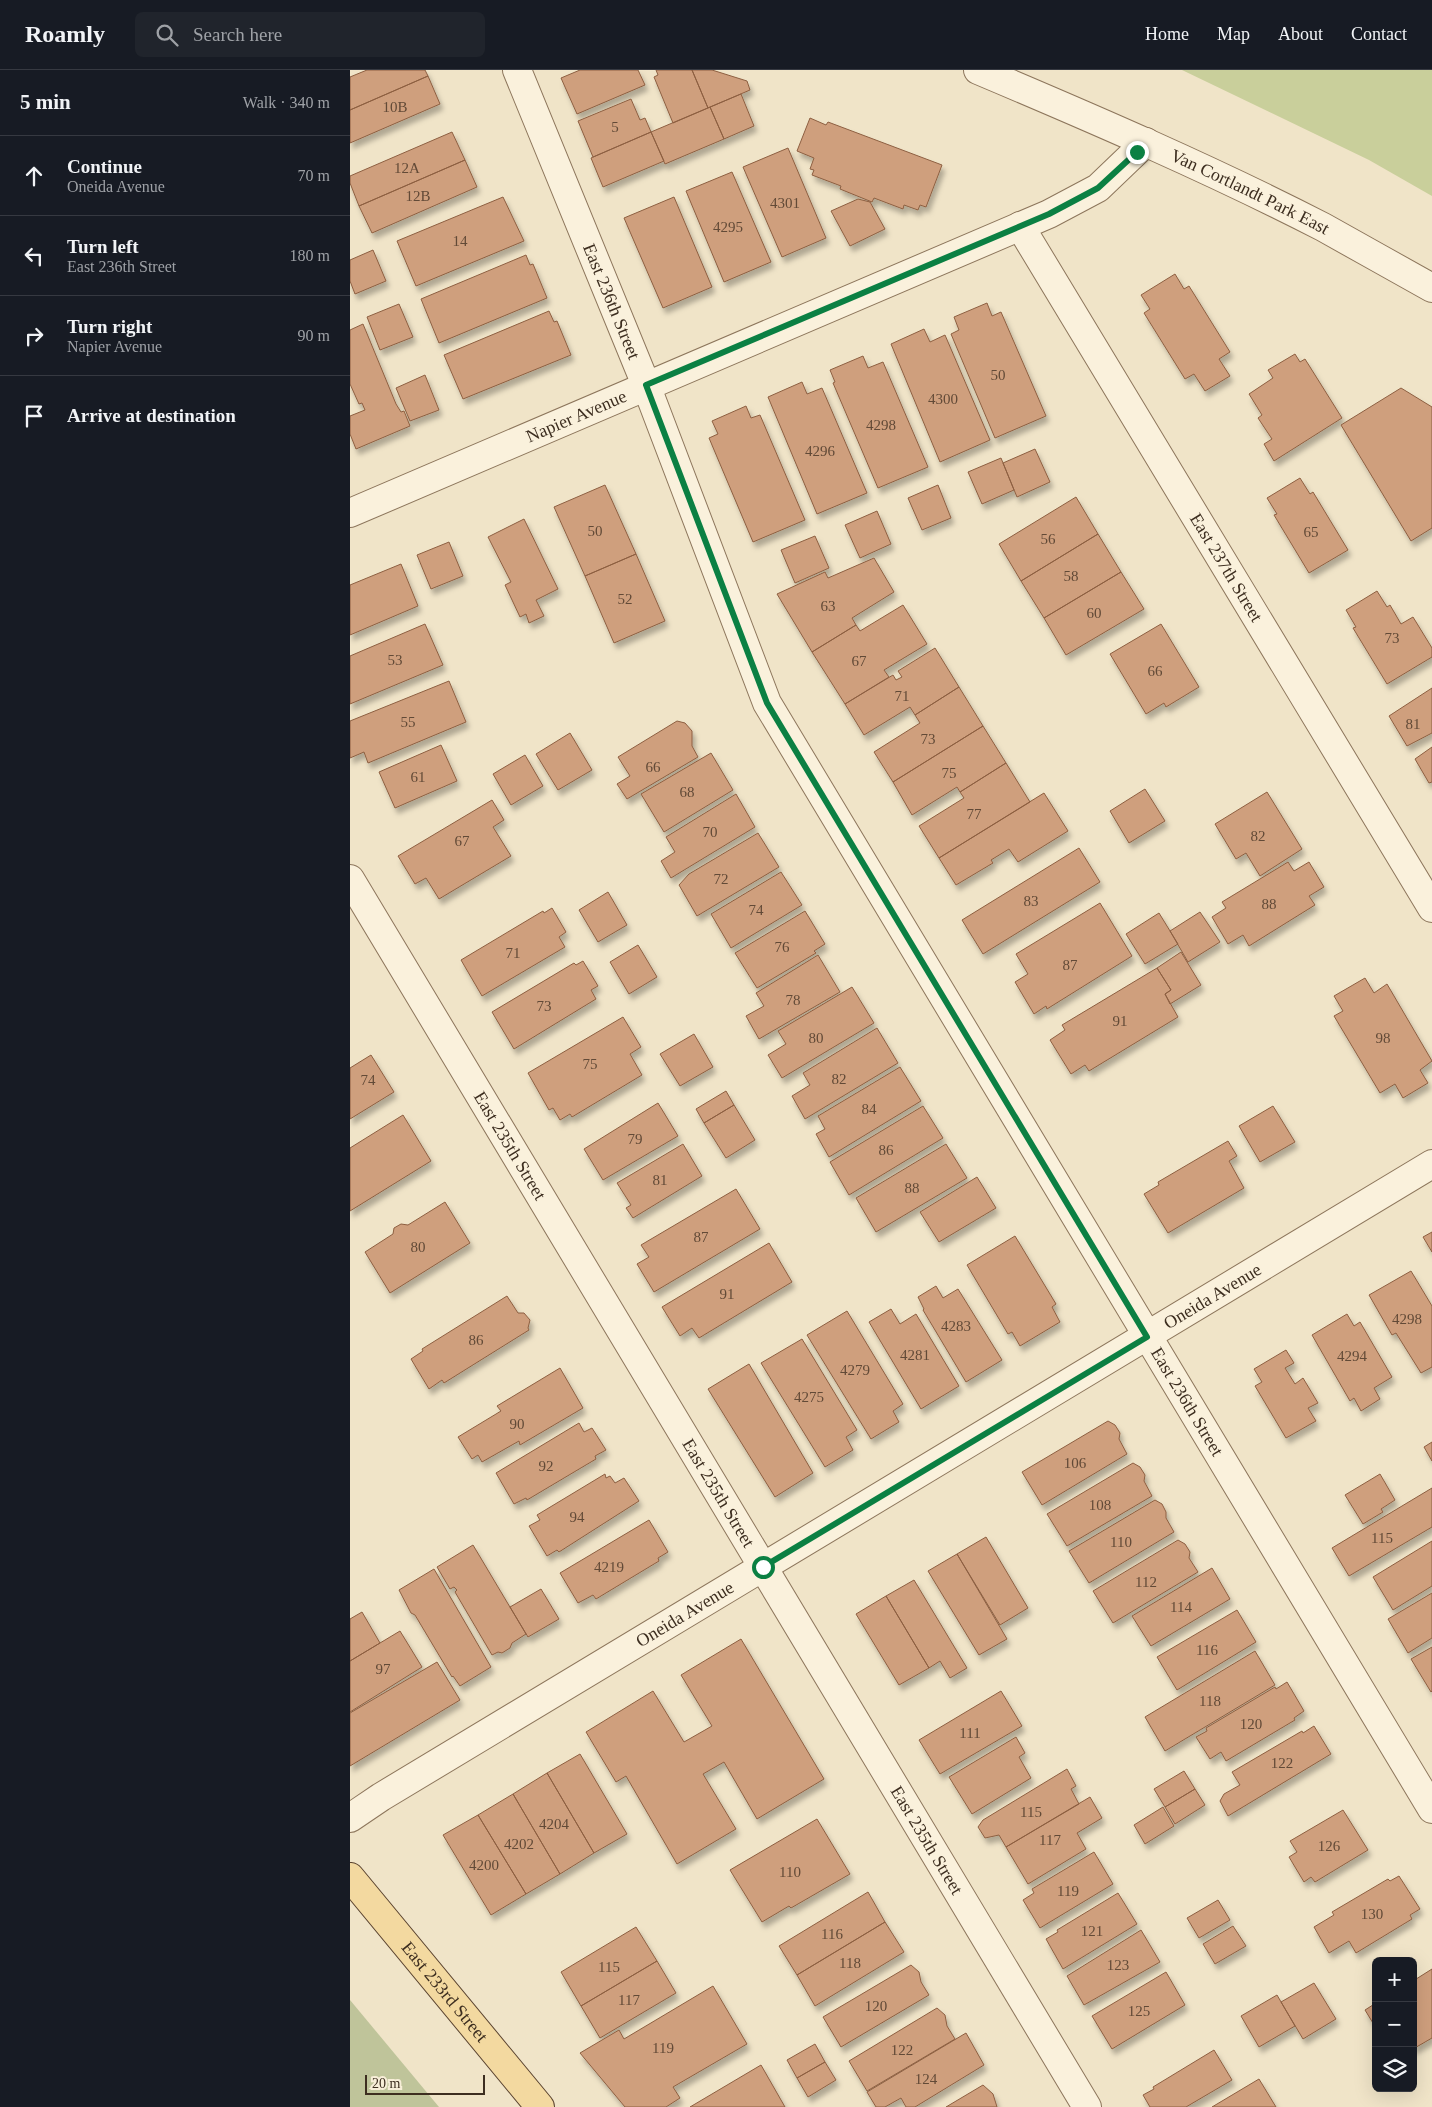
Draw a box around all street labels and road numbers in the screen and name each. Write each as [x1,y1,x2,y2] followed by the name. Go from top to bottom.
[1168,145,1333,238] street label: Van Cortlandt Park East
[579,241,644,362] street label: East 236th Street
[523,386,629,447] street label: Napier Avenue
[1186,510,1267,625] street label: East 237th Street
[470,1088,550,1204] street label: East 235th Street
[1160,1259,1265,1333] street label: Oneida Avenue
[1147,1344,1227,1460] street label: East 236th Street
[678,1435,759,1551] street label: East 235th Street
[632,1577,737,1651] street label: Oneida Avenue
[887,1782,967,1898] street label: East 235th Street
[398,1938,492,2046] street label: East 233rd Street

